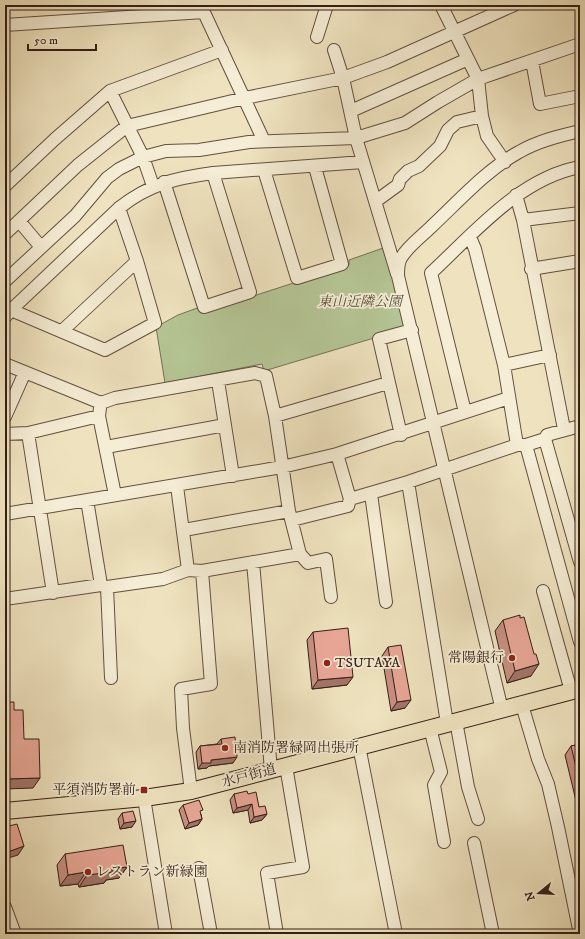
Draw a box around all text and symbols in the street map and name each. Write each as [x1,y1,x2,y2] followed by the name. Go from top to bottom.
[28,26,96,52] scale bar
[34,33,58,48] text: 50 m
[318,293,404,311] park label: 東山近隣公園
[448,649,504,667] place label: 常陽銀行
[507,653,517,663] marker: 常陽銀行
[335,654,401,672] place label: TSUTAYA
[322,658,332,668] marker: TSUTAYA
[233,739,359,757] place label: 南消防署緑岡出張所
[220,743,230,753] marker: 南消防署緑岡出張所
[220,760,278,792] street label: 水戸街道
[52,781,136,799] place label: 平須消防署前
[139,785,149,795] marker: 平須消防署前
[96,863,208,881] place label: レストラン新緑園
[83,867,93,877] marker: レストラン新緑園
[519,873,559,913] north arrow
[522,889,538,902] text: N

